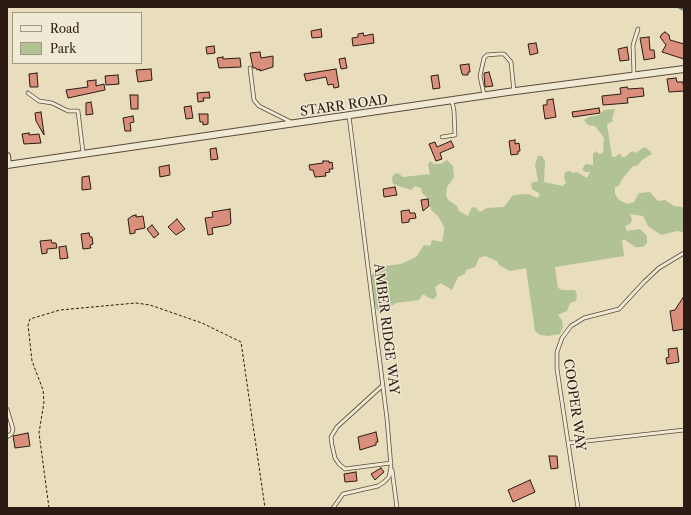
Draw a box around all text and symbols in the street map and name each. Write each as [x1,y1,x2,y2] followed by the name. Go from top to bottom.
[12,12,142,64] legend
[50,21,80,36] text: Road
[50,41,76,56] text: Park
[299,92,389,120] street label: STARR ROAD
[370,262,402,396] street label: AMBER RIDGE WAY
[560,358,588,452] street label: COOPER WAY

